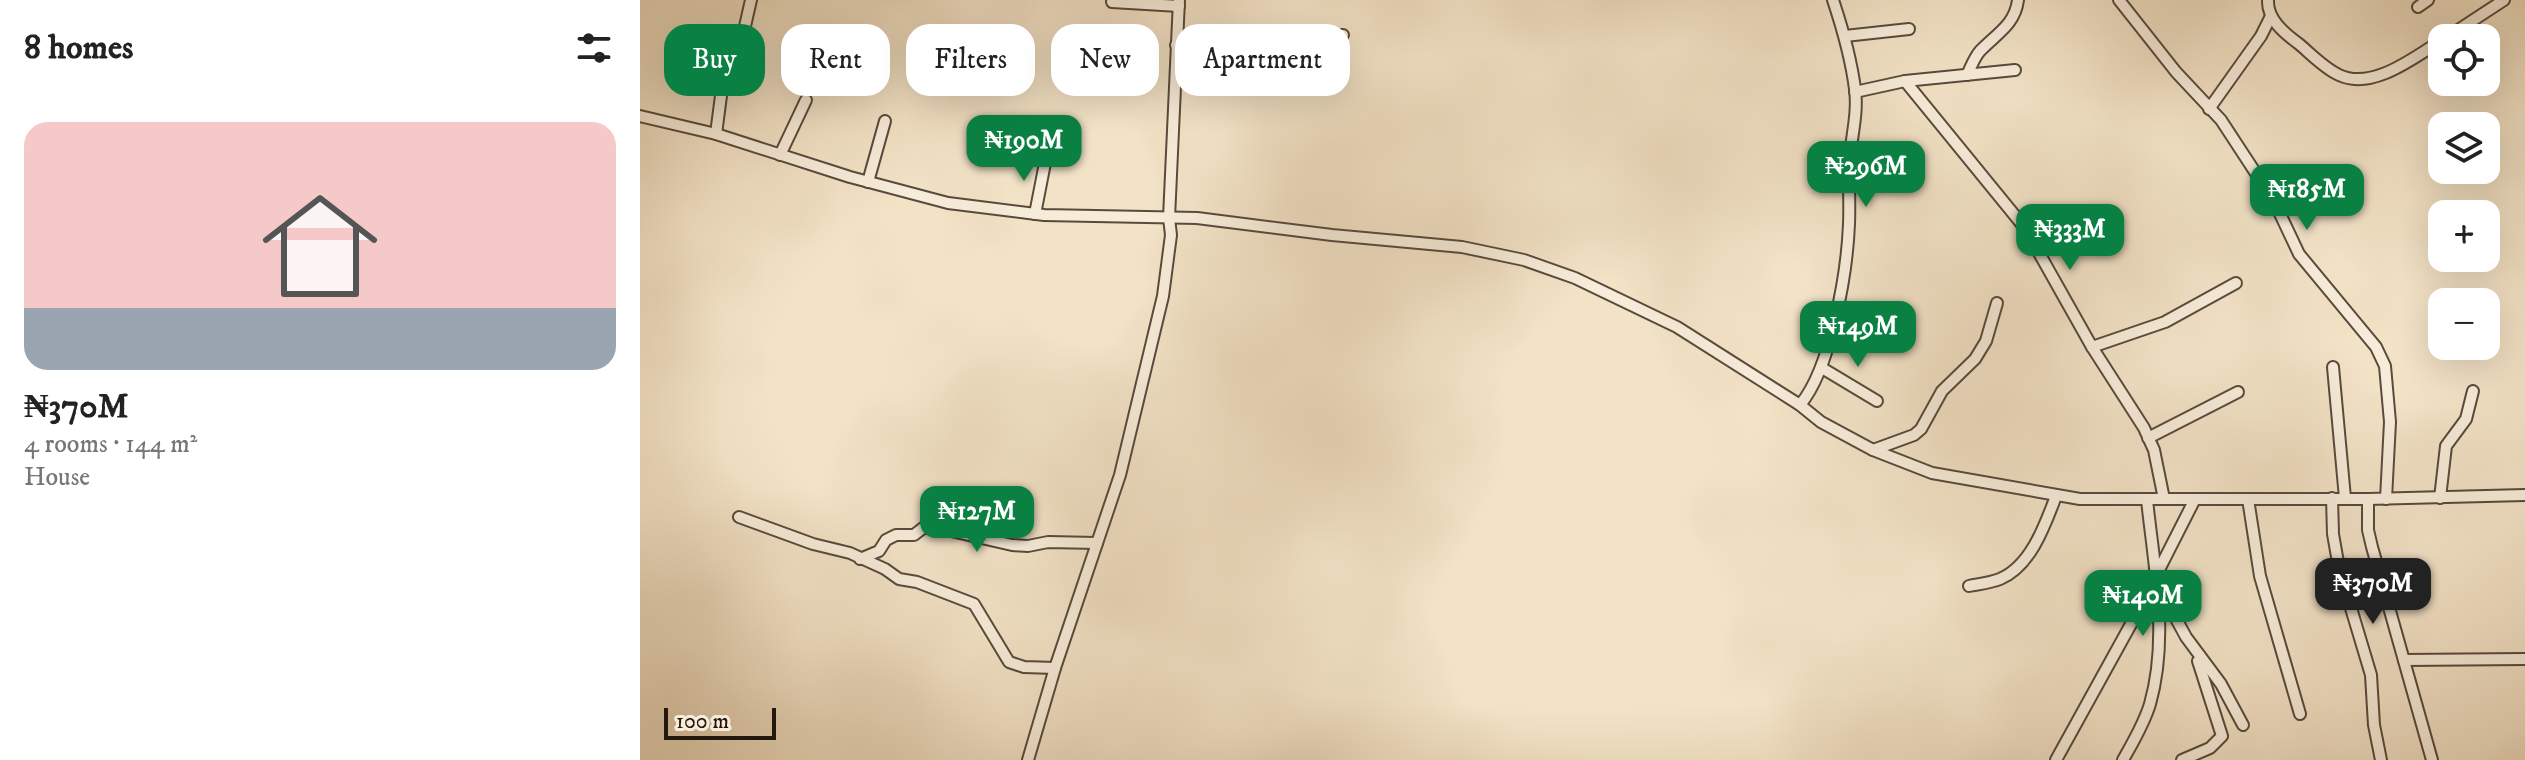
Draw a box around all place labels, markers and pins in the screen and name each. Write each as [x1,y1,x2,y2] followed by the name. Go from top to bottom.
[968,115,1080,183] pin: ₦190M
[1810,141,1922,209] pin: ₦296M
[2251,164,2363,232] pin: ₦185M
[2014,204,2126,272] pin: ₦333M
[1802,301,1914,369] pin: ₦149M
[921,486,1033,554] pin: ₦127M
[2317,558,2429,626] pin: ₦370M
[2087,570,2199,638] pin: ₦140M

